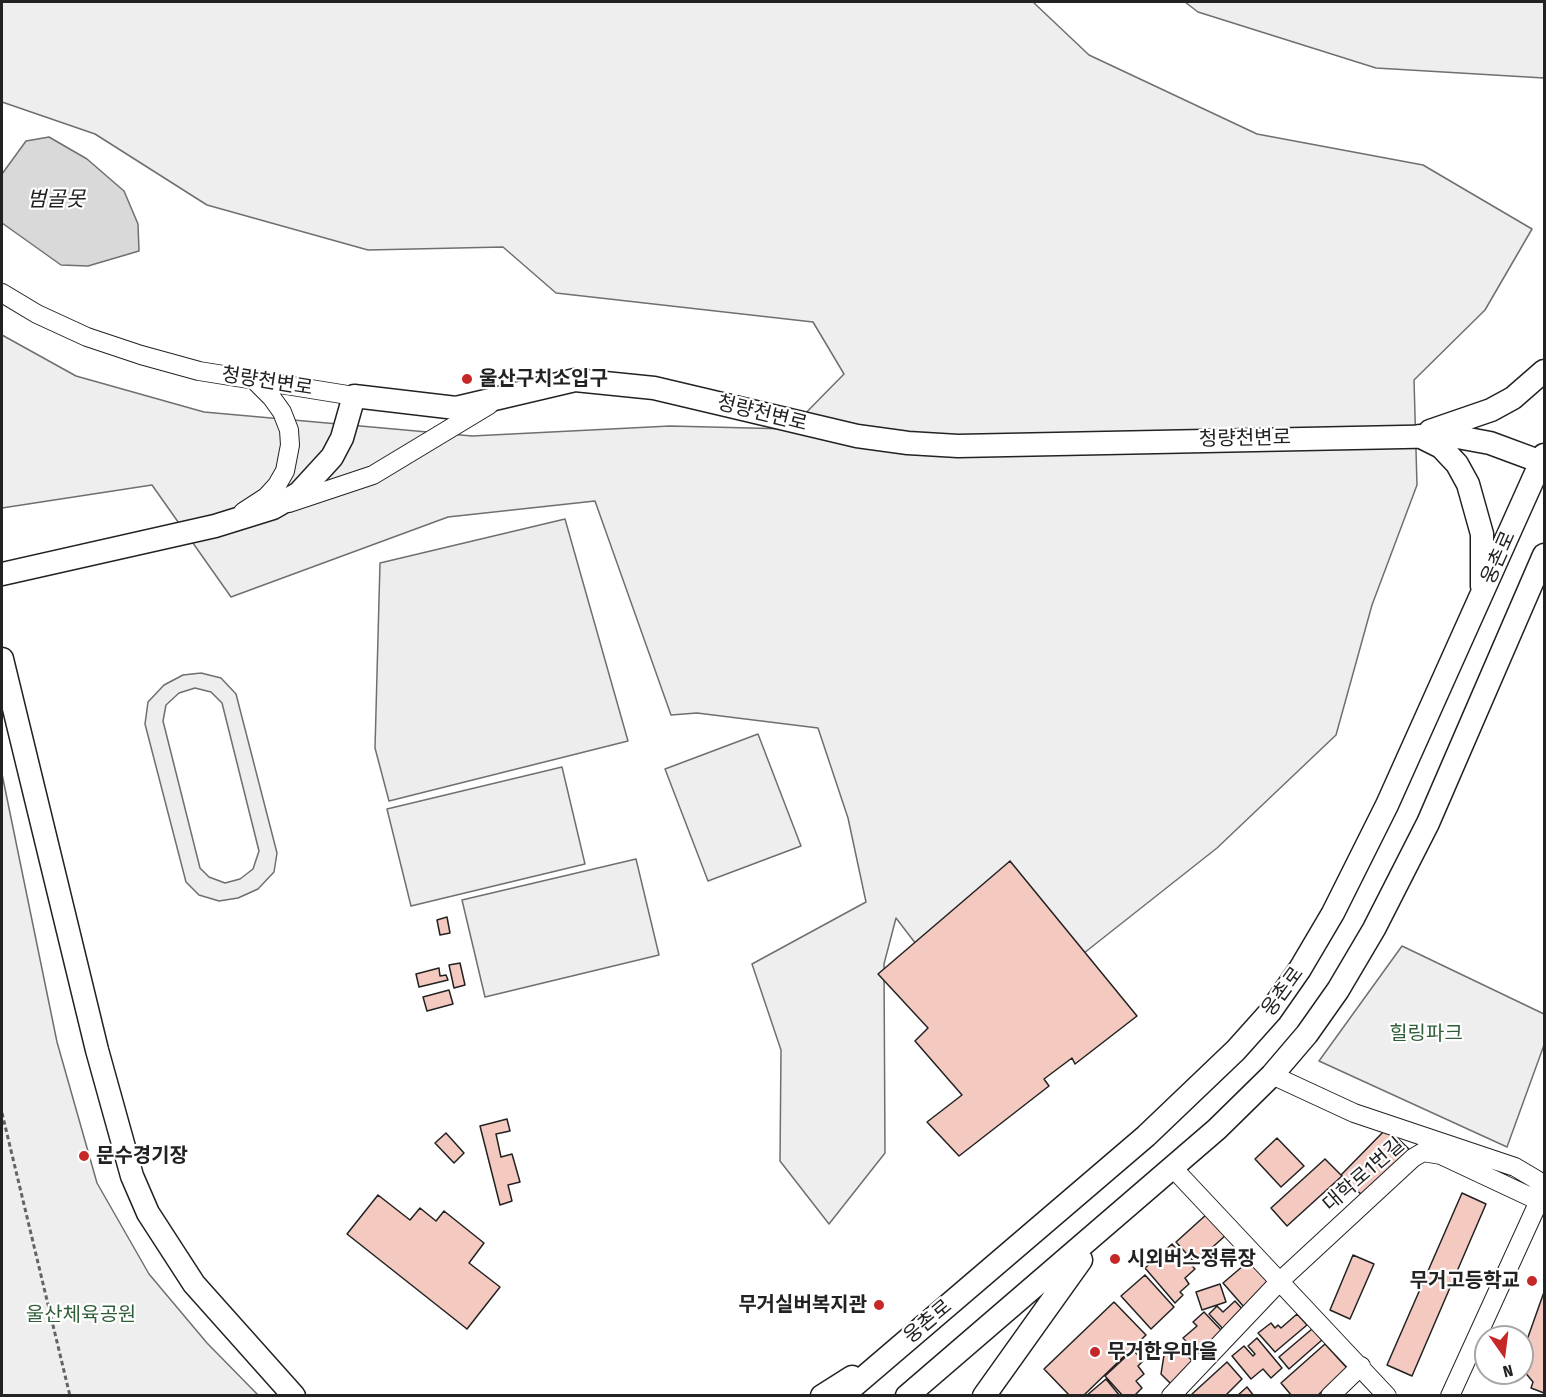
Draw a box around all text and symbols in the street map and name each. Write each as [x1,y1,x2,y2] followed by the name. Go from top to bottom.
[27,187,85,213] water label: 범골못
[220,363,314,401] street label: 청량천변로
[479,367,608,391] place label: 울산구치소입구
[460,372,474,386] marker: 울산구치소입구
[714,391,810,437] street label: 청량천변로
[1199,426,1291,452] street label: 청량천변로
[1477,528,1521,588] street label: 웅촌로
[1257,963,1309,1021] street label: 웅촌로
[1389,1022,1463,1046] park label: 힐링파크
[1318,1133,1410,1217] street label: 대학로1번길
[96,1144,188,1168] place label: 문수경기장
[77,1149,91,1163] marker: 문수경기장
[1127,1247,1256,1271] place label: 시외버스정류장
[1108,1252,1122,1266] marker: 시외버스정류장
[1410,1269,1520,1293] place label: 무거고등학교
[1525,1274,1539,1288] marker: 무거고등학교
[738,1293,867,1317] place label: 무거실버복지관
[899,1295,957,1349] street label: 웅촌로
[872,1298,886,1312] marker: 무거실버복지관
[26,1303,136,1327] park label: 울산체육공원
[1474,1325,1534,1385] north arrow
[1107,1340,1217,1364] place label: 무거한우마을
[1088,1345,1102,1359] marker: 무거한우마을
[1501,1361,1515,1381] text: N

